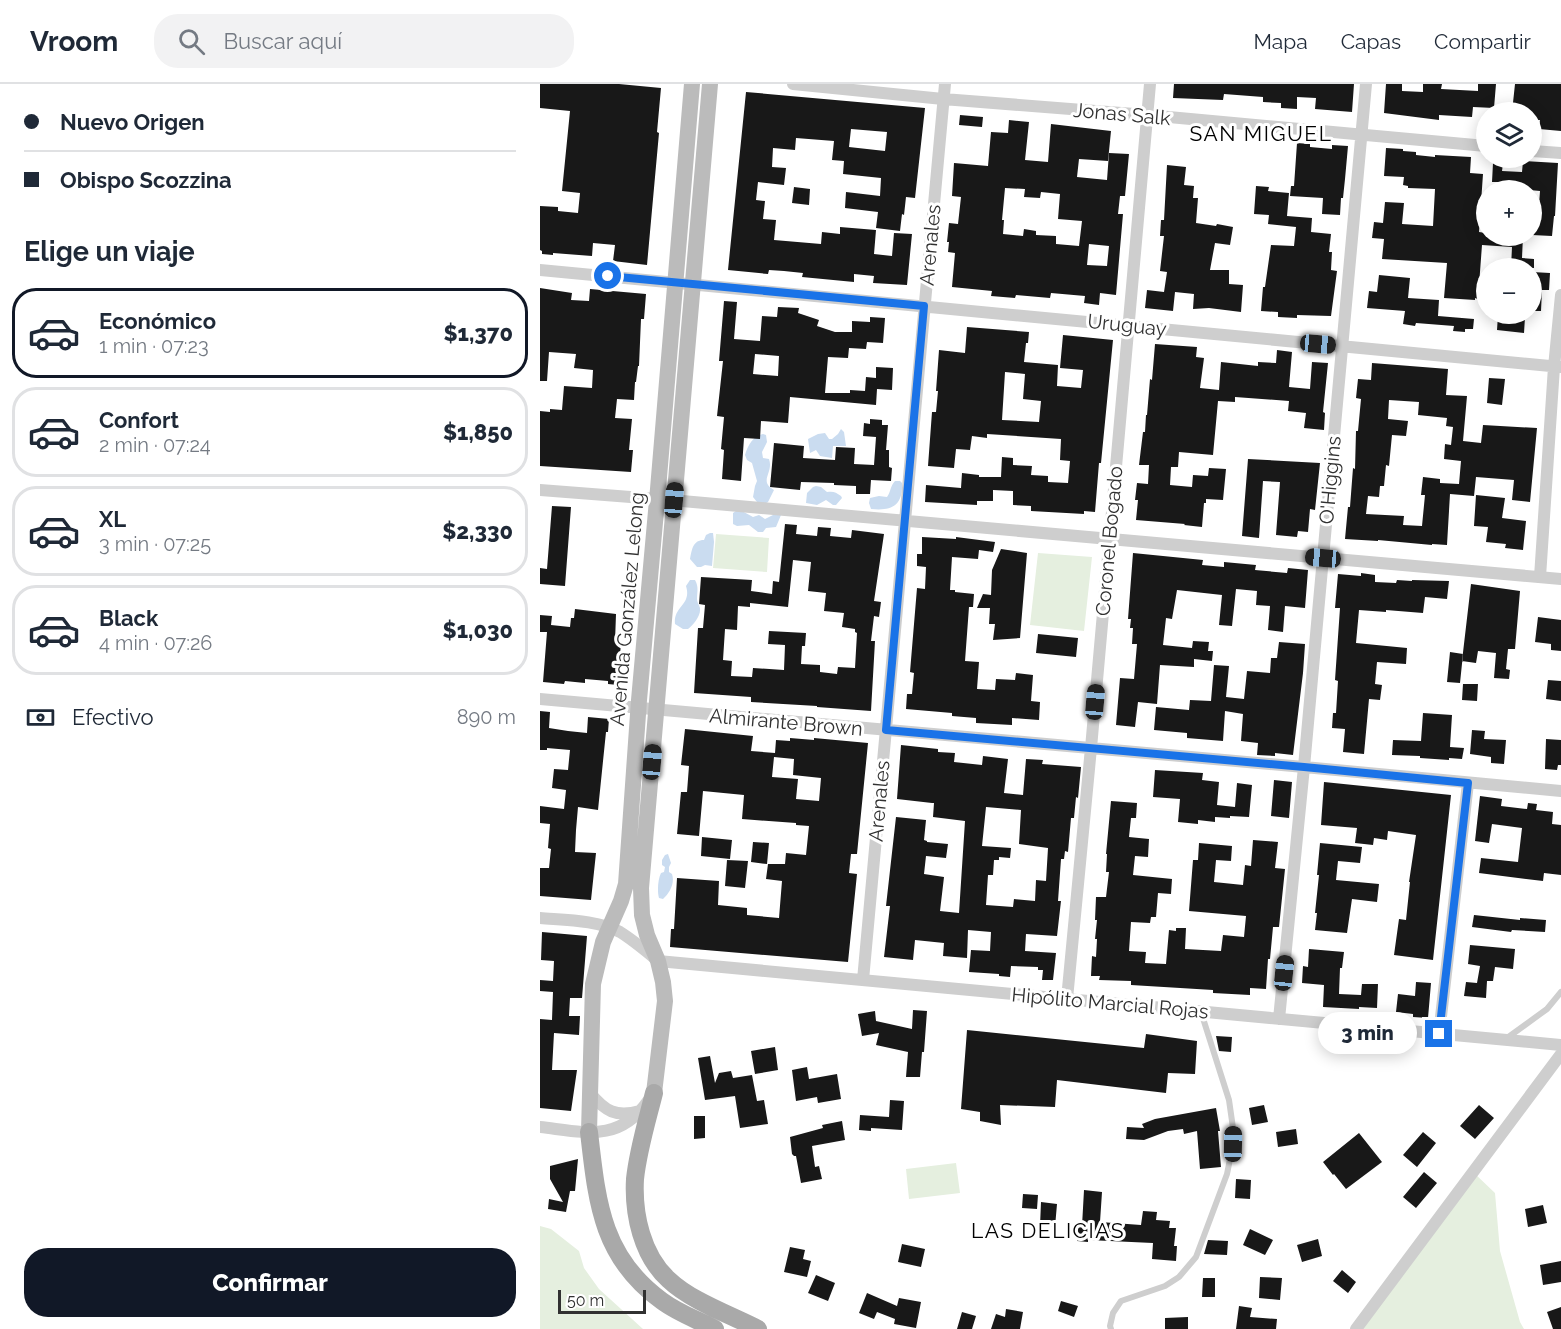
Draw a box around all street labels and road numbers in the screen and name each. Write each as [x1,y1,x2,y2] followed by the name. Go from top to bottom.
[1072,98,1172,130] street label: Jonas Salk
[915,203,945,287] street label: Arenales
[1086,309,1168,341] street label: Uruguay
[1314,435,1346,525] street label: O'Higgins
[1090,465,1128,617] street label: Coronel Bogado
[605,491,649,727] street label: Avenida González Lelong
[708,703,864,741] street label: Almirante Brown
[864,759,894,843] street label: Arenales
[1011,982,1209,1024] street label: Hipólito Marcial Rojas

